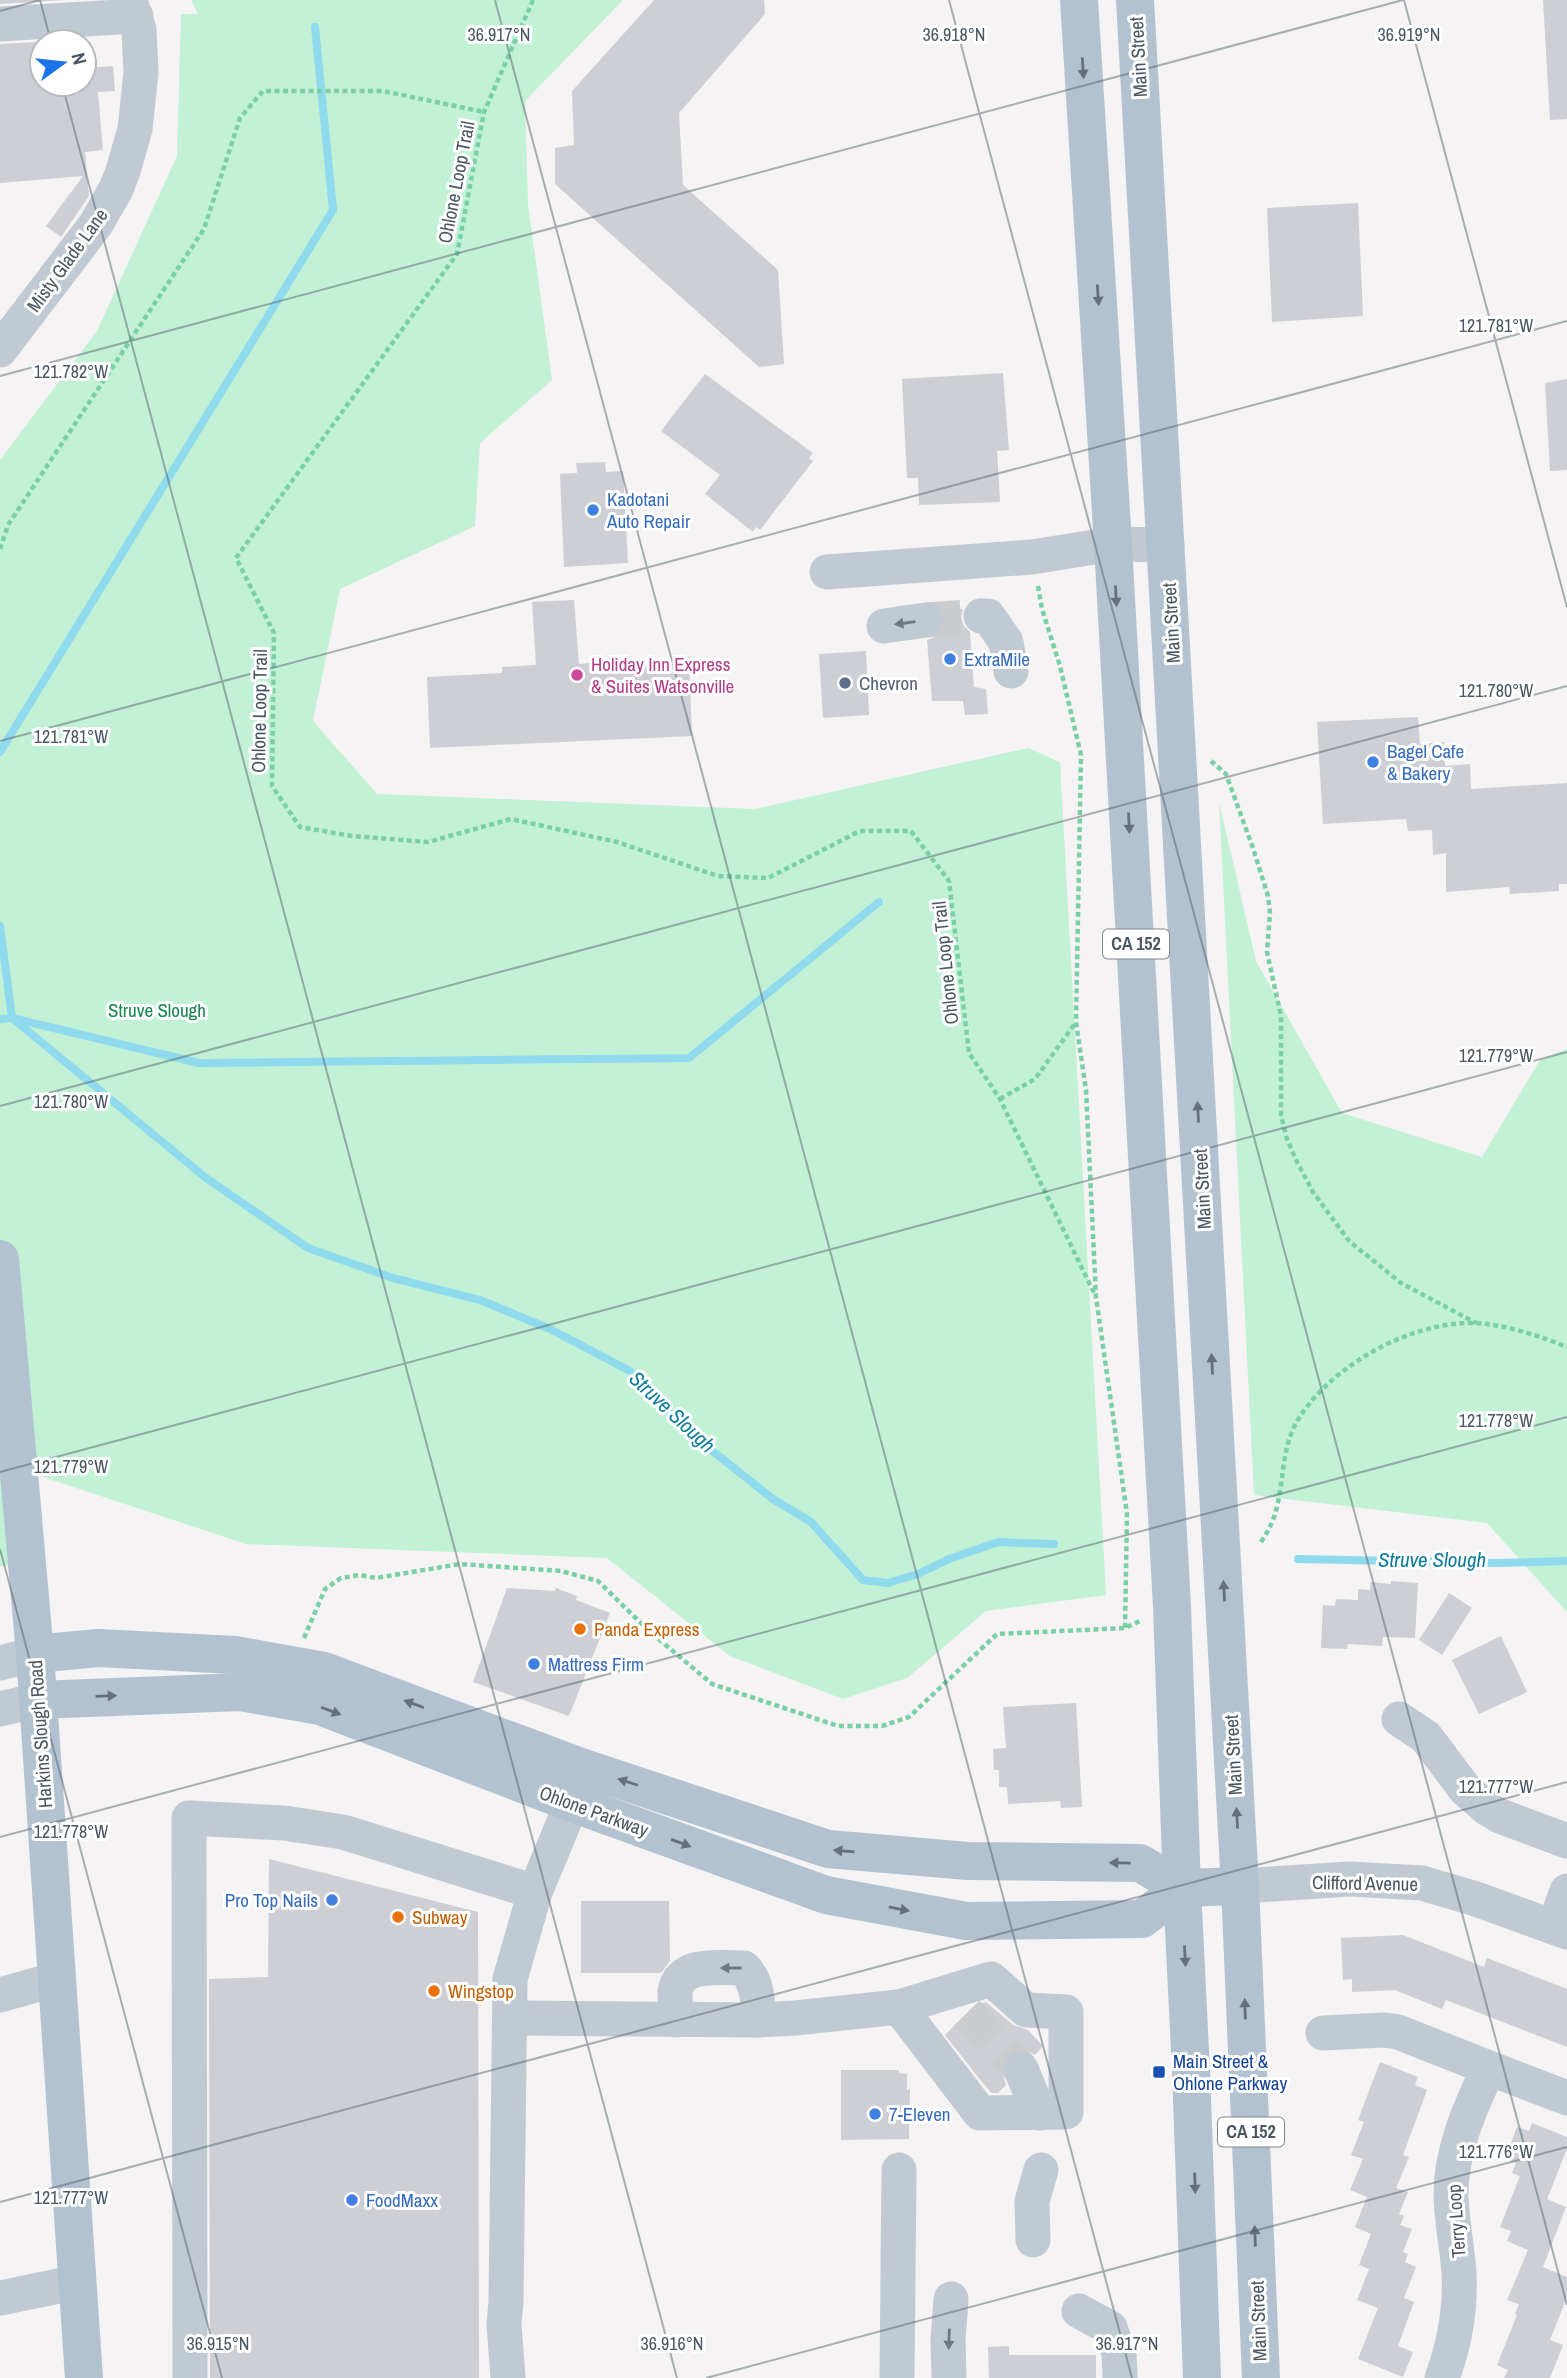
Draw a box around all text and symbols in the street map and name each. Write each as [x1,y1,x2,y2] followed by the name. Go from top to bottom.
[1123,15,1153,98] street label: Main Street
[468,22,531,47] text: 36.917°N
[923,22,986,47] text: 36.918°N
[1378,22,1441,47] text: 36.919°N
[28,28,98,98] north arrow
[65,50,93,67] text: N
[1078,57,1089,79] one-way arrow
[431,119,481,245] street label: Ohlone Loop Trail
[21,203,113,317] street label: Misty Glade Lane
[1093,284,1104,306] one-way arrow
[1459,313,1533,338] text: 121.781°W
[34,359,108,384] text: 121.782°W
[606,486,691,534] place label: Kadotani Auto Repair
[585,502,601,518] marker: Kadotani Auto Repair
[1156,581,1186,664] street label: Main Street
[1111,585,1122,607] one-way arrow
[894,618,916,629] one-way arrow
[964,646,1030,672] place label: ExtraMile
[245,649,273,773] street label: Ohlone Loop Trail
[591,651,734,699] place label: Holiday Inn Express & Suites Watsonville
[942,651,958,667] marker: ExtraMile
[569,667,585,683] marker: Holiday Inn Express & Suites Watsonville
[859,670,918,696] place label: Chevron
[837,675,853,691] marker: Chevron
[1459,678,1533,703] text: 121.780°W
[34,724,108,749] text: 121.781°W
[1387,738,1464,786] place label: Bagel Cafe & Bakery
[1365,754,1381,770] marker: Bagel Cafe & Bakery
[1124,812,1135,834] one-way arrow
[926,900,964,1026] street label: Ohlone Loop Trail
[1103,930,1169,959] road number: CA 152
[108,997,206,1023] park label: Struve Slough
[1459,1043,1533,1068] text: 121.779°W
[34,1089,108,1114] text: 121.780°W
[1192,1101,1203,1123] one-way arrow
[1187,1147,1217,1230] street label: Main Street
[1206,1353,1217,1375] one-way arrow
[623,1364,722,1459] water label: Struve Slough
[1459,1408,1533,1433] text: 121.778°W
[34,1454,108,1479] text: 121.779°W
[1378,1545,1486,1574] water label: Struve Slough
[1219,1580,1230,1602] one-way arrow
[594,1616,700,1642] place label: Panda Express
[572,1621,588,1637] marker: Panda Express
[548,1651,644,1677] place label: Mattress Firm
[526,1656,542,1672] marker: Mattress Firm
[22,1659,58,1809] street label: Harkins Slough Road
[95,1690,117,1701] one-way arrow
[403,1699,424,1710] one-way arrow
[321,1705,342,1716] one-way arrow
[1218,1713,1248,1796] street label: Main Street
[1459,1774,1533,1799] text: 121.777°W
[617,1776,638,1787] one-way arrow
[536,1779,652,1843] street label: Ohlone Parkway
[1231,1807,1242,1829] one-way arrow
[34,1819,108,1844] text: 121.778°W
[671,1838,692,1849] one-way arrow
[833,1845,855,1856] one-way arrow
[1109,1857,1131,1869] one-way arrow
[1312,1869,1418,1897] street label: Clifford Avenue
[225,1887,318,1913] place label: Pro Top Nails
[324,1892,340,1908] marker: Pro Top Nails
[888,1903,910,1914] one-way arrow
[412,1904,468,1930] place label: Subway
[390,1909,406,1925] marker: Subway
[1180,1945,1191,1967] one-way arrow
[720,1962,742,1974] one-way arrow
[448,1978,514,2004] place label: Wingstop
[426,1983,442,1999] marker: Wingstop
[1240,1998,1251,2020] one-way arrow
[1173,2048,1288,2096] place label: Main Street & Ohlone Parkway
[1151,2064,1167,2080] marker: Main Street & Ohlone Parkway
[889,2101,950,2127] place label: 7-Eleven
[867,2106,883,2122] marker: 7-Eleven
[1218,2118,1284,2146] road number: CA 152
[1459,2139,1533,2164] text: 121.776°W
[1190,2173,1201,2195] one-way arrow
[1440,2183,1472,2259] street label: Terry Loop
[34,2185,108,2210] text: 121.777°W
[366,2187,438,2213] place label: FoodMaxx
[344,2192,360,2208] marker: FoodMaxx
[1249,2225,1260,2247] one-way arrow
[1244,2280,1272,2362] street label: Main Street
[943,2328,954,2350] one-way arrow
[187,2331,250,2356] text: 36.915°N
[641,2331,704,2356] text: 36.916°N
[1096,2331,1159,2356] text: 36.917°N

